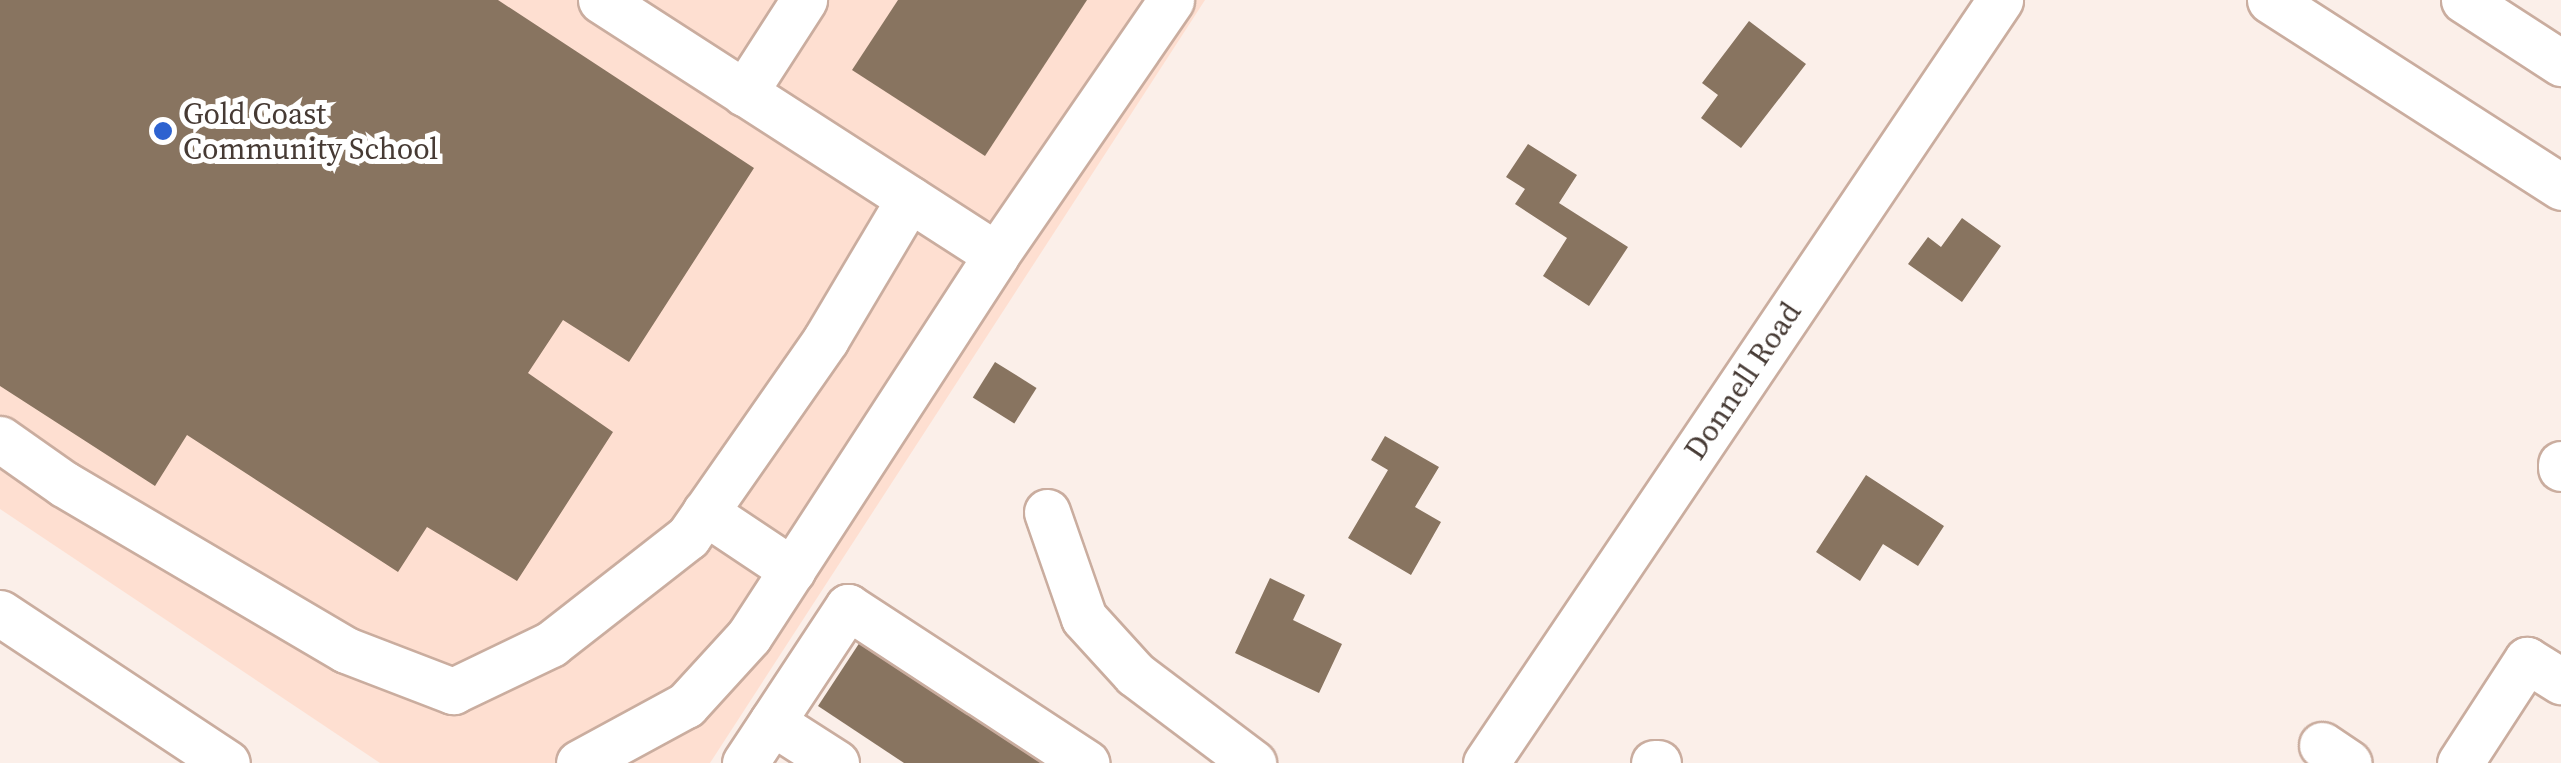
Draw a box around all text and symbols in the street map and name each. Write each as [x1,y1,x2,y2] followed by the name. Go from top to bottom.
[183,96,438,166] place label: Gold Coast Community School
[152,120,174,142] marker: Gold Coast Community School
[1677,296,1809,466] street label: Donnell Road

